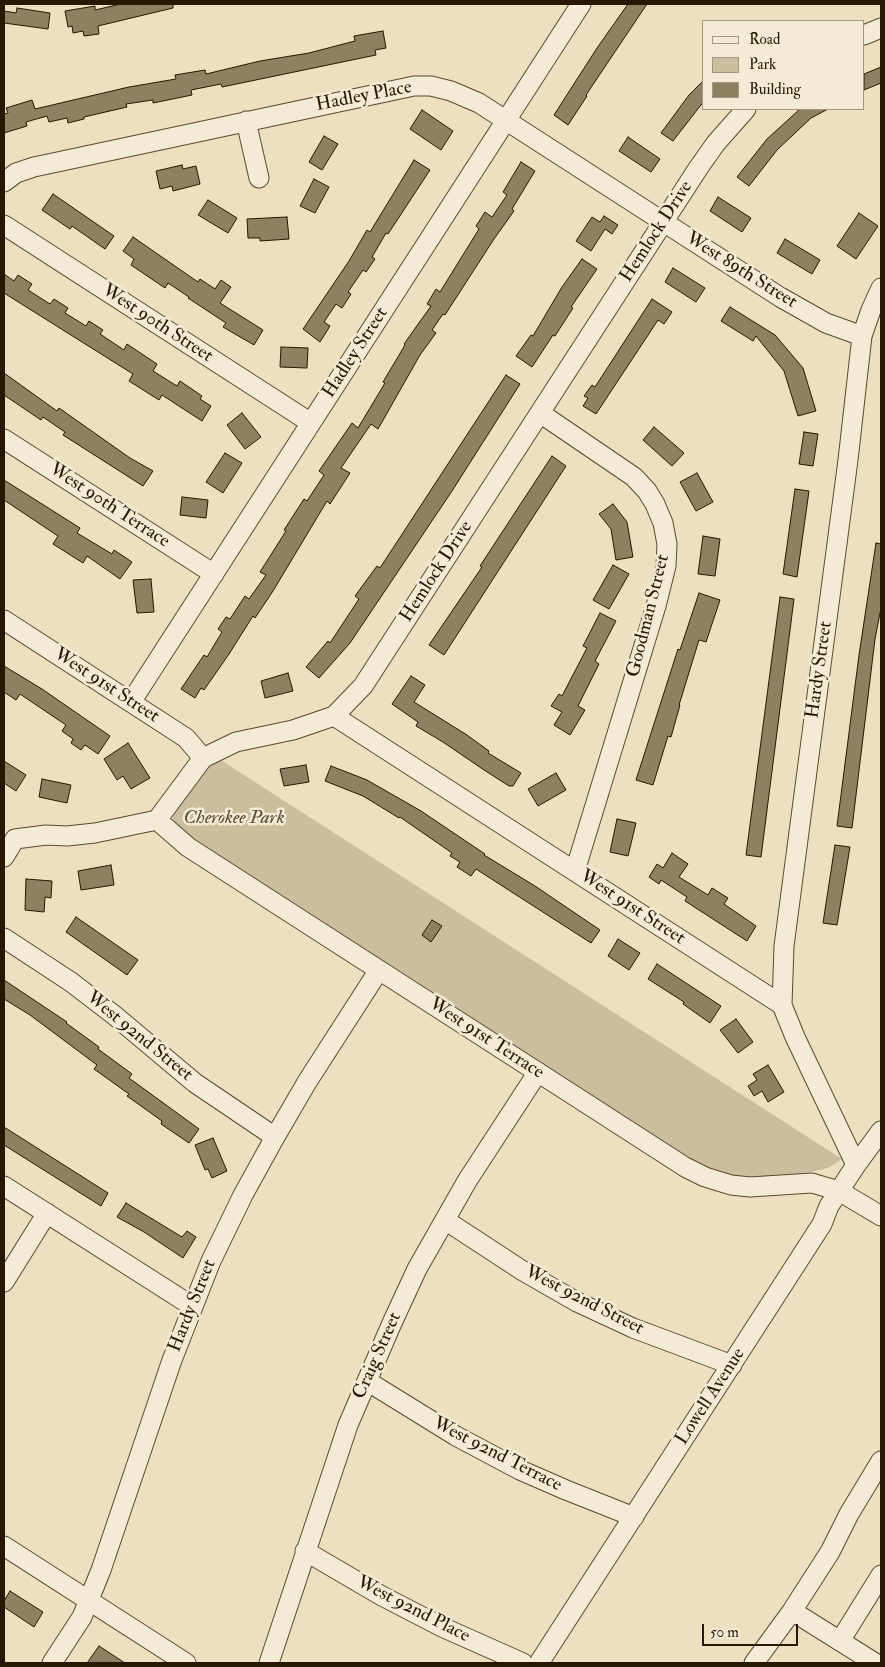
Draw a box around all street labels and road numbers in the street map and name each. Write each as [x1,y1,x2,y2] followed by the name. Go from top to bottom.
[314,77,414,117] street label: Hadley Place
[616,177,698,287] street label: Hemlock Drive
[681,228,801,314] street label: West 89th Street
[97,280,217,368] street label: West 90th Street
[318,303,394,403] street label: Hadley Street
[44,459,174,553] street label: West 90th Terrace
[396,517,478,627] street label: Hemlock Drive
[623,552,675,680] street label: Goodman Street
[802,620,838,720] street label: Hardy Street
[49,643,163,729] street label: West 91st Street
[575,865,689,951] street label: West 91st Street
[81,987,197,1087] street label: West 92nd Street
[424,993,548,1085] street label: West 91st Terrace
[164,1256,222,1356] street label: Hardy Street
[521,1261,647,1341] street label: West 92nd Street
[349,1309,407,1403] street label: Craig Street
[671,1344,751,1450] street label: Lowell Avenue
[429,1413,565,1497] street label: West 92nd Terrace
[353,1572,473,1648] street label: West 92nd Place

